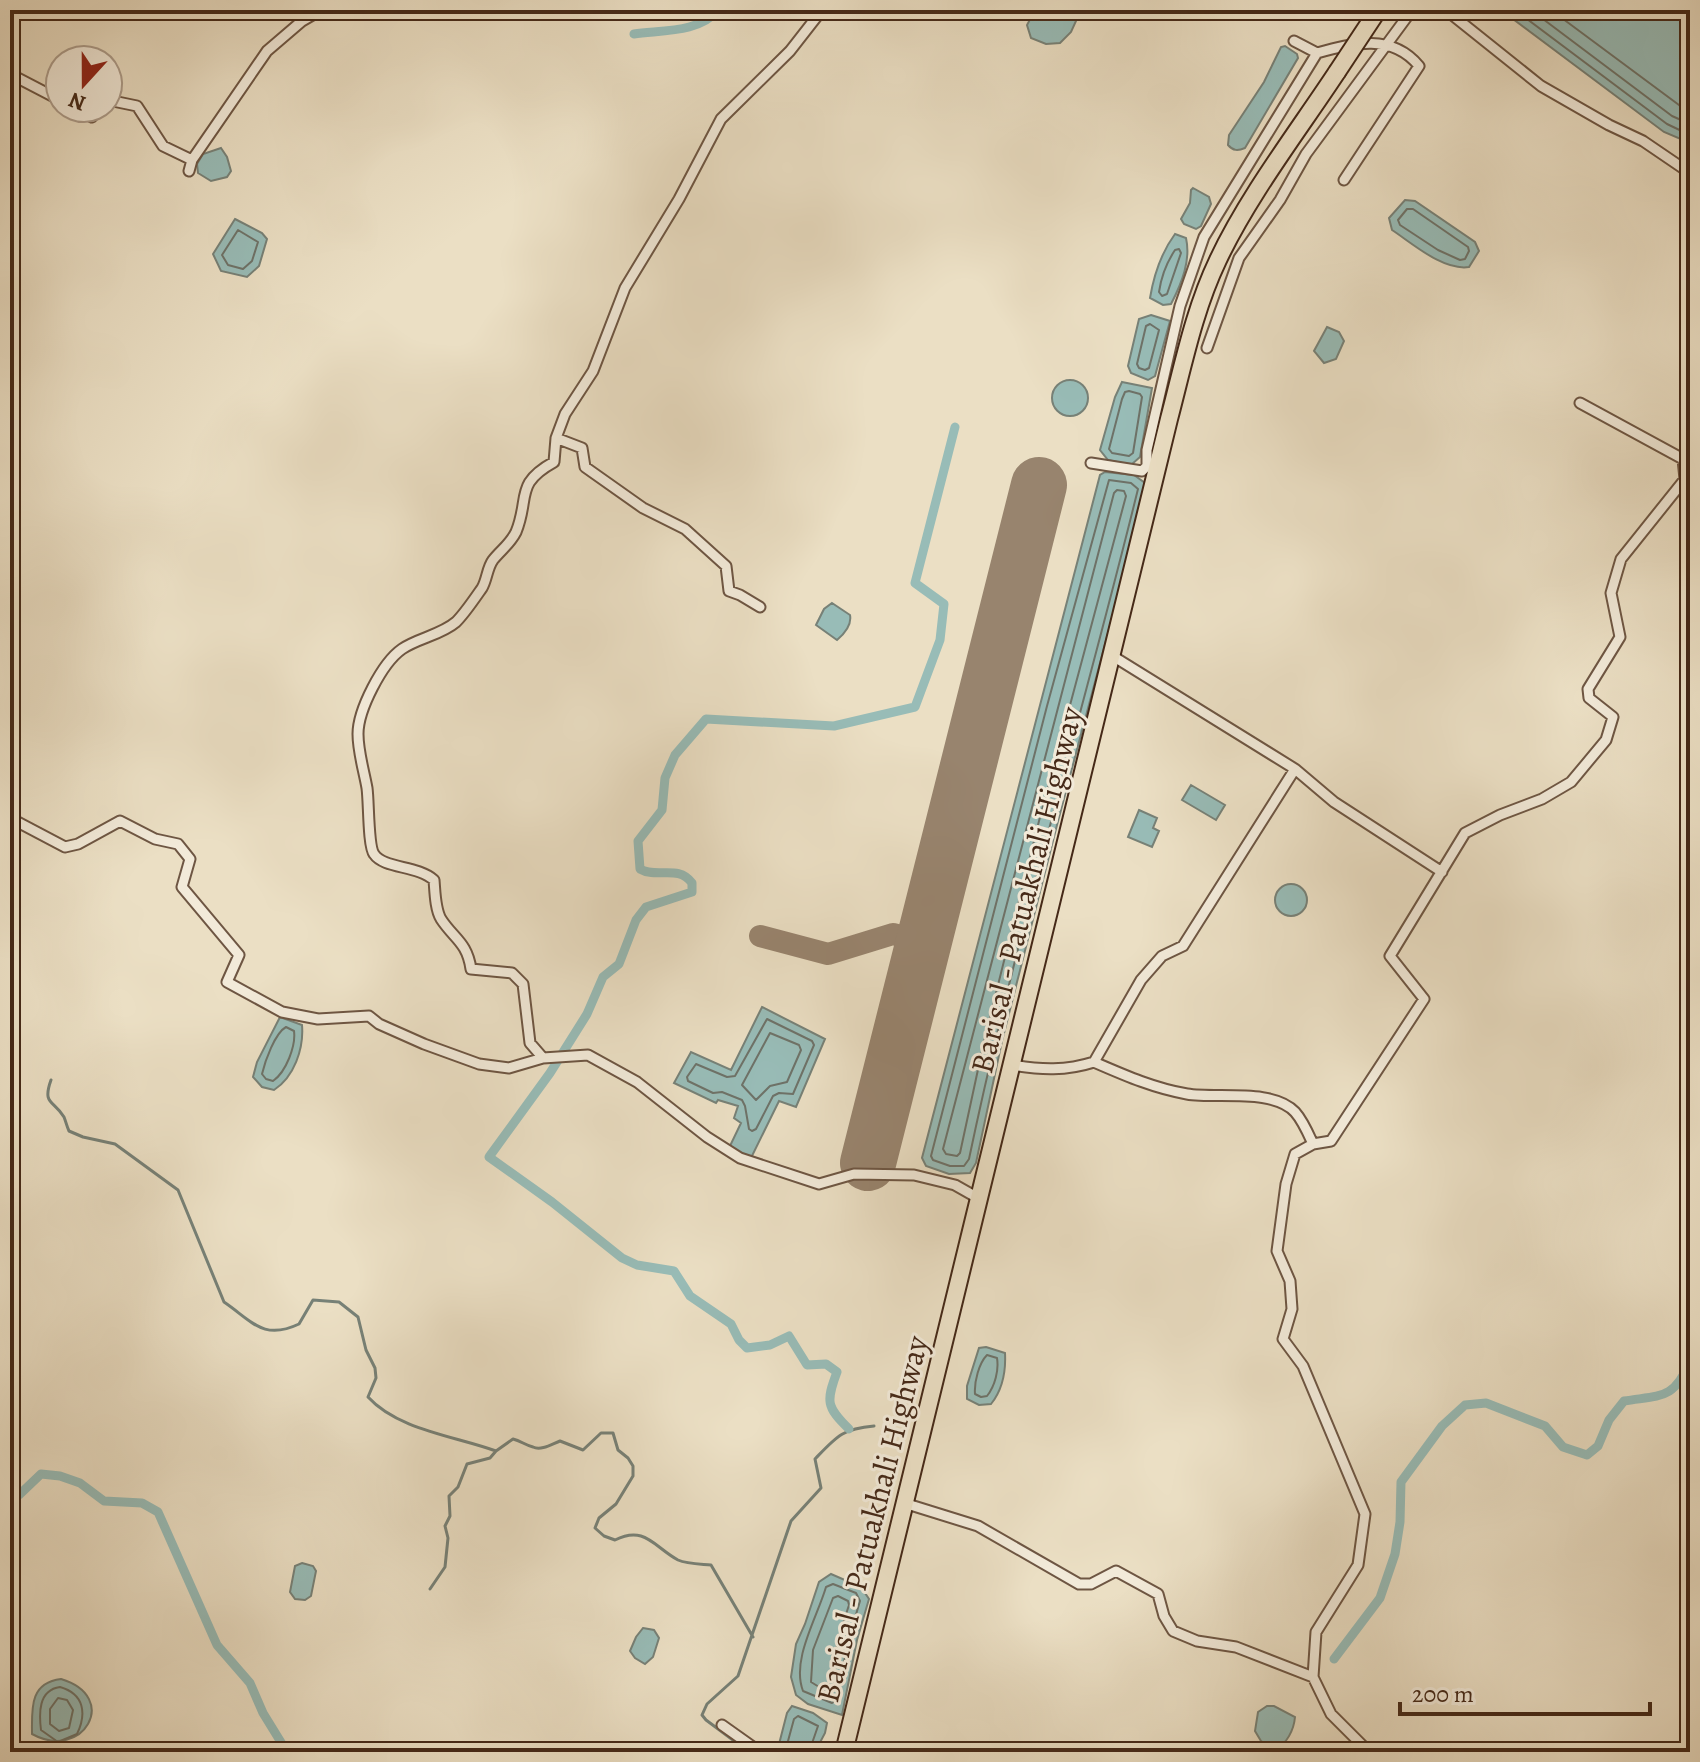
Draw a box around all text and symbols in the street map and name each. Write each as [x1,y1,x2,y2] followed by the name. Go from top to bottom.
[44,44,124,124] north arrow
[64,85,90,119] text: N
[959,701,1093,1078] street label: Barisal - Patuakhali Highway
[805,1330,939,1707] street label: Barisal - Patuakhali Highway
[1400,1666,1650,1716] scale bar
[1412,1678,1474,1710] text: 200 m

